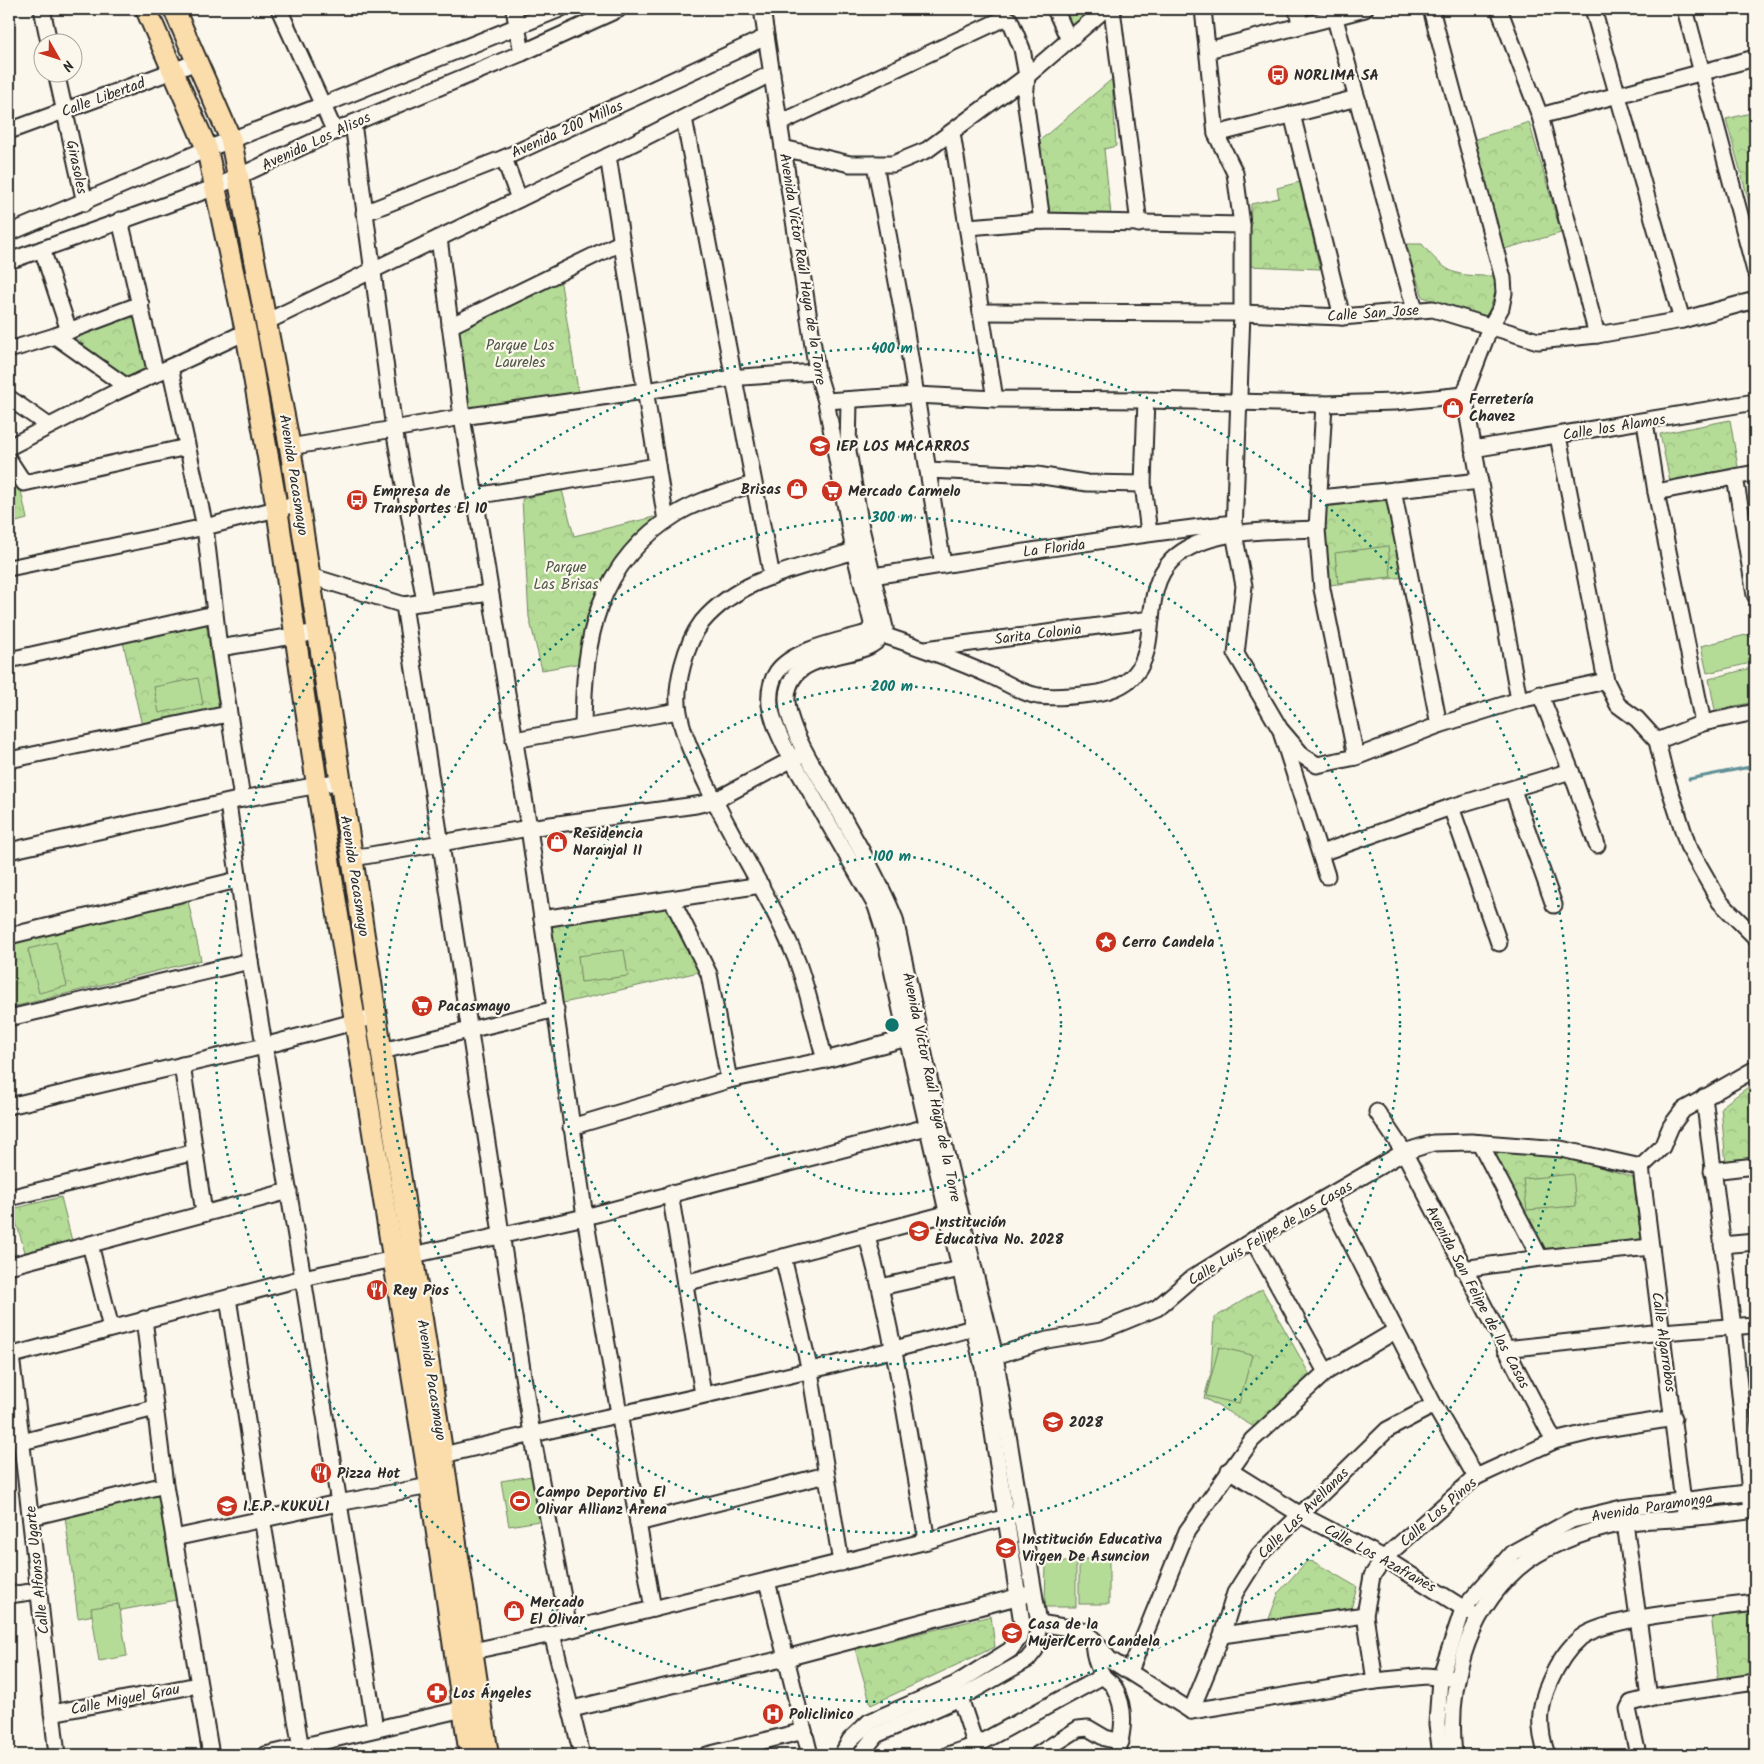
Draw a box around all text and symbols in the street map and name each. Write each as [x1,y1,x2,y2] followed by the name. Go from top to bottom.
[32,32,82,82] north arrow
[56,55,79,76] text: N
[1266,63,1290,87] bus stop icon: NORLIMA SA
[1294,64,1379,88] place label: NORLIMA SA
[58,71,149,124] street label: Calle Libertad
[508,94,628,165] street label: Avenida 200 Millas
[258,106,375,178] street label: Avenida Los Alisos
[59,138,94,197] street label: Girasoles
[772,152,832,387] street label: Avenida Víctor Raúl Haya de la Torre
[1326,299,1420,329] street label: Calle San Jose
[486,334,555,375] park label: Parque Los Laureles
[871,337,913,361] text: 400 m
[1469,388,1534,429] place label: Ferretería Chavez
[1441,396,1465,420] shop icon: Ferretería Chavez
[1561,408,1668,448] street label: Calle los Alamos
[272,413,314,538] street label: Avenida Pacasmayo
[808,434,832,458] school or university icon: IEP LOS MACARROS
[836,435,970,459] place label: IEP LOS MACARROS
[785,477,809,501] shop icon: Brisas
[741,478,781,502] place label: Brisas
[820,479,844,503] supermarket icon: Mercado Carmelo
[373,480,487,521] place label: Empresa de Transportes El 10
[848,480,961,504] place label: Mercado Carmelo
[345,488,369,512] bus stop icon: Empresa de Transportes El 10
[870,506,913,530] text: 300 m
[1022,533,1087,565] street label: La Florida
[533,556,599,597] park label: Parque Las Brisas
[993,618,1083,652] street label: Sarita Colonia
[871,675,913,699] text: 200 m
[333,814,375,939] street label: Avenida Pacasmayo
[573,822,643,863] place label: Residencia Naranjal II
[545,830,569,854] shop icon: Residencia Naranjal II
[873,845,911,869] text: 100 m
[1094,930,1118,954] place icon: Cerro Candela
[1122,931,1215,955] place label: Cerro Candela
[895,970,967,1205] street label: Avenida Víctor Raúl Haya de la Torre
[410,994,434,1018] supermarket icon: Pacasmayo
[438,995,511,1019] place label: Pacasmayo
[883,1016,901,1034] centre of rings
[1184,1175,1358,1293] street label: Calle Luis Felipe de las Casas
[1419,1202,1536,1394] street label: Avenida San Felipe de las Casas
[935,1211,1064,1252] place label: Institución Educativa No. 2028
[907,1219,931,1243] school or university icon: Institución Educativa No. 2028
[365,1278,389,1302] restaurant icon: Rey Pios
[393,1279,449,1303] place label: Rey Pios
[1644,1291,1682,1394] street label: Calle Algarrobos
[410,1318,452,1443] street label: Avenida Pacasmayo
[1041,1410,1065,1434] school or university icon: 2028
[1069,1411,1103,1435] place label: 2028
[309,1461,333,1485] restaurant icon: Pizza Hot
[337,1462,401,1486] place label: Pizza Hot
[1252,1462,1356,1565] street label: Calle Las Avellanas
[1394,1472,1483,1553] street label: Calle Los Pinos
[536,1481,667,1522] place label: Campo Deportivo El Olivar Allianz Arena
[1590,1487,1714,1529] street label: Avenida Paramonga
[508,1489,532,1513] sports icon: Campo Deportivo El Olivar Allianz Arena
[215,1494,239,1518] school or university icon: I.E.P. KUKULI
[243,1495,330,1519] place label: I.E.P. KUKULI
[19,1504,57,1635] street label: Calle Alfonso Ugarte
[1319,1518,1441,1600] street label: Calle Los Azafranes
[1022,1528,1162,1569] place label: Institución Educativa Virgen De Asuncion
[994,1536,1018,1560] school or university icon: Institución Educativa Virgen De Asuncion
[530,1591,585,1632] place label: Mercado El Olivar
[502,1599,526,1623] shop icon: Mercado El Olivar
[1028,1613,1160,1654] place label: Casa de la Mujer/Cerro Candela
[1000,1621,1024,1645] school or university icon: Casa de la Mujer/Cerro Candela
[69,1678,182,1722] street label: Calle Miguel Grau
[425,1681,449,1705] pharmacy icon: Los Ángeles
[453,1682,531,1706] place label: Los Ángeles
[761,1702,785,1726] hospital icon: Policlinico
[789,1703,854,1727] place label: Policlinico

